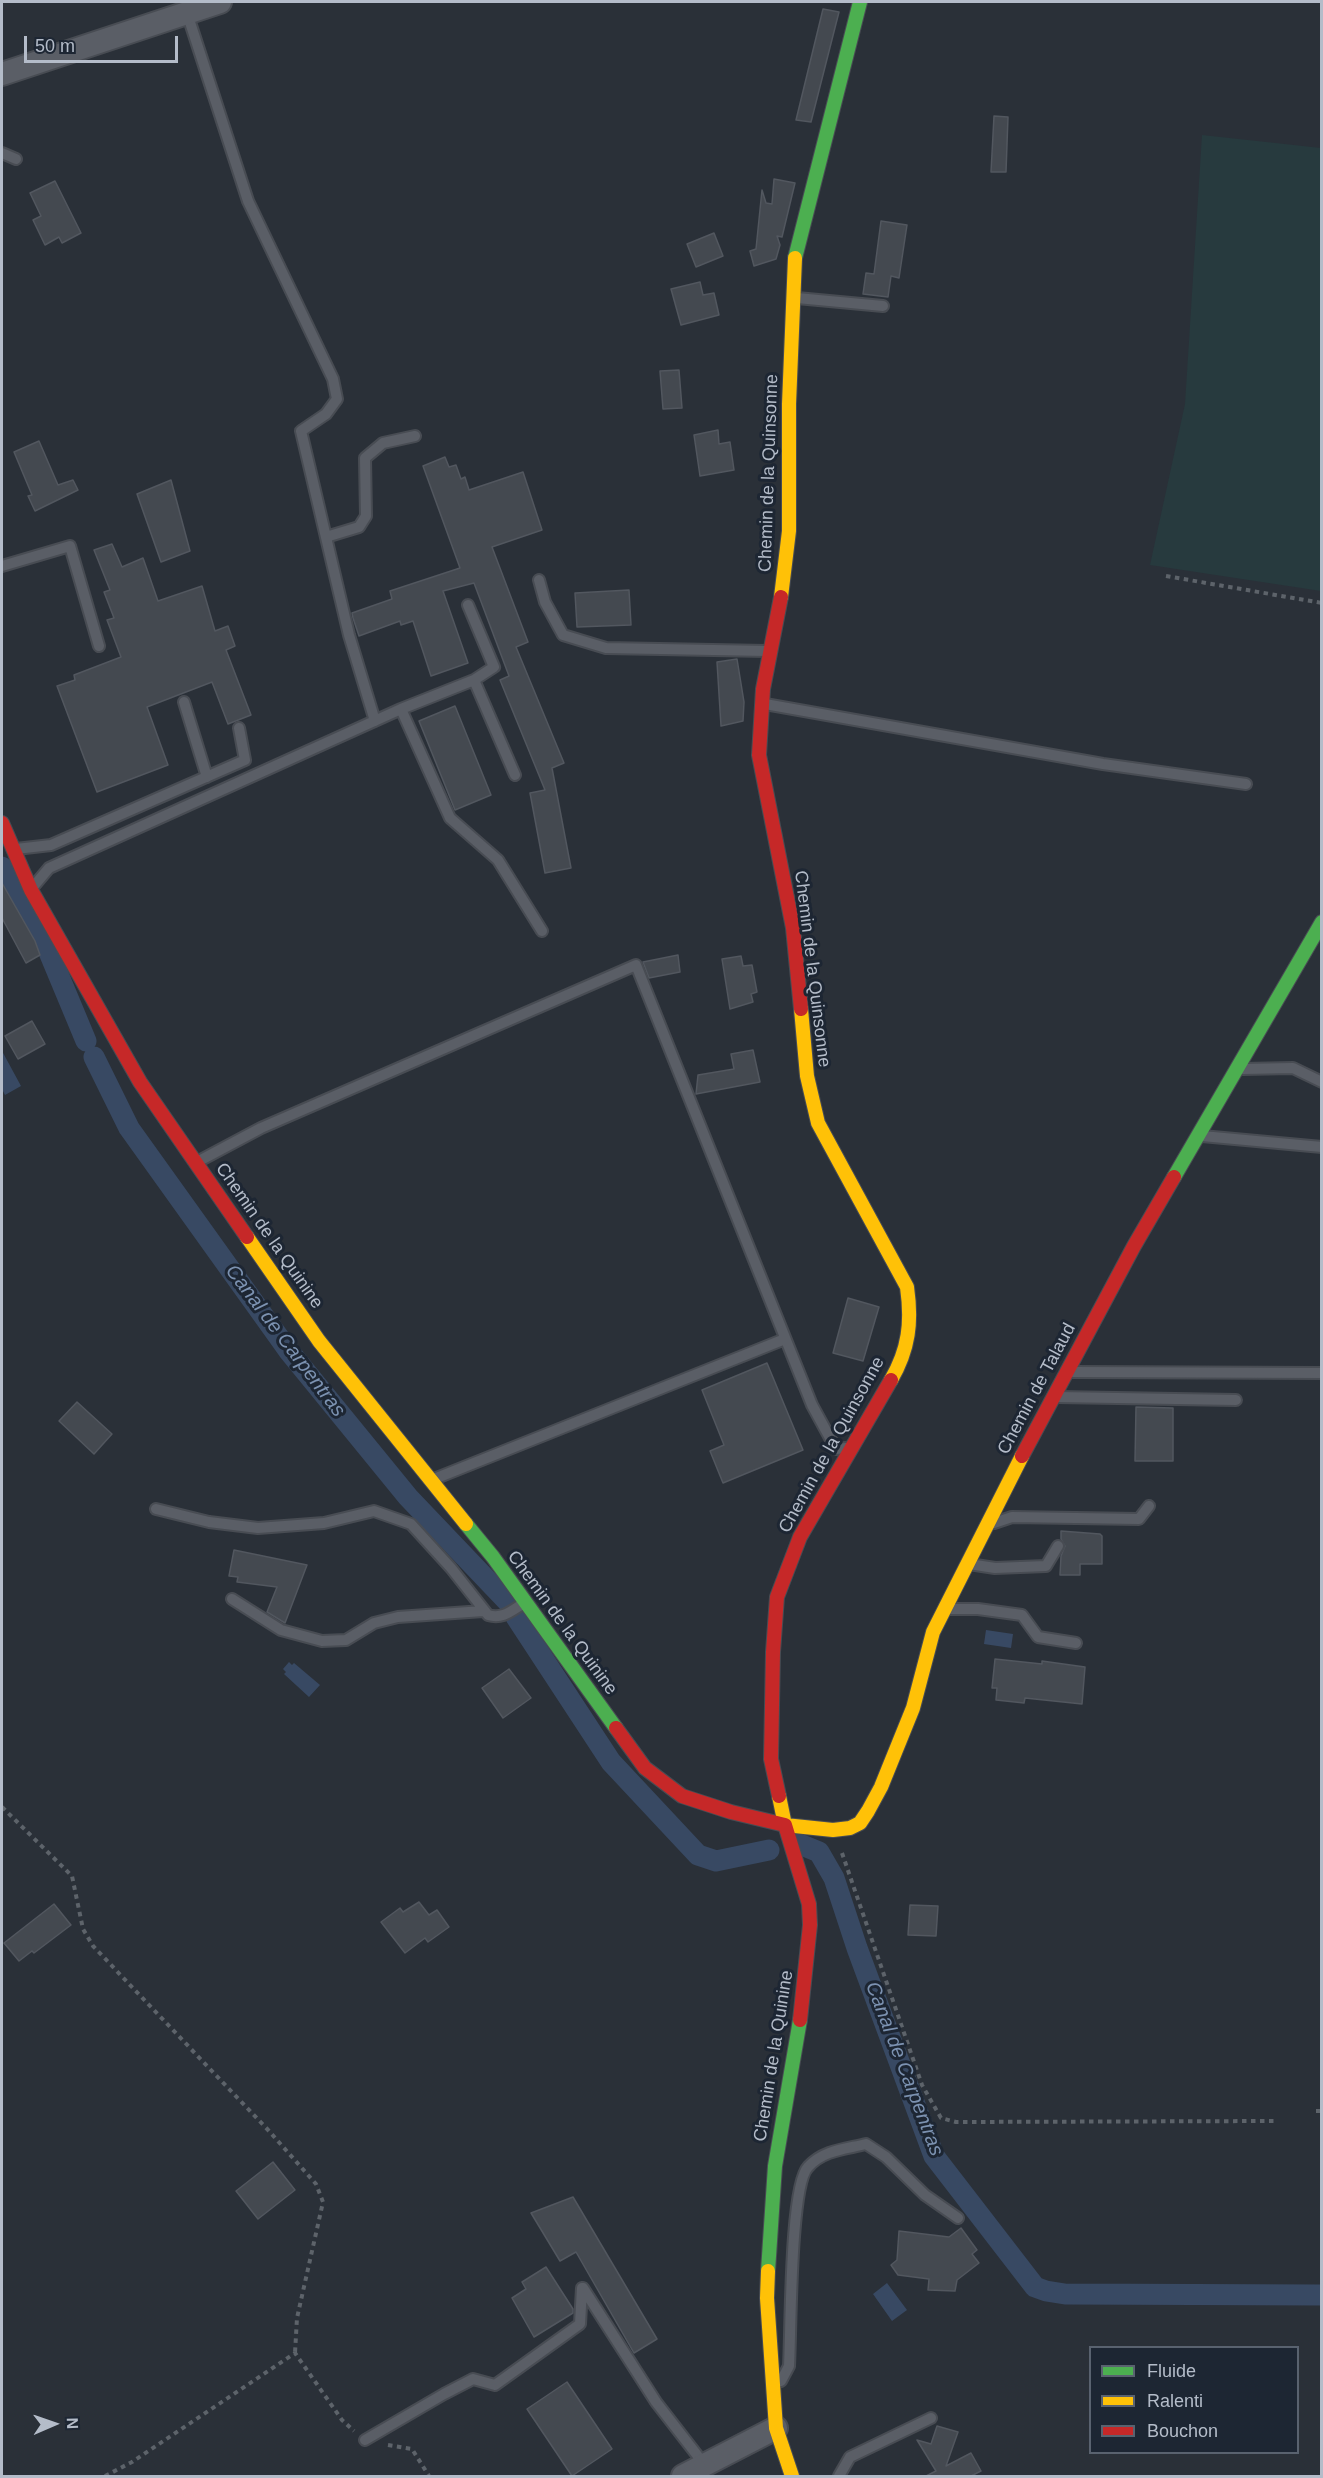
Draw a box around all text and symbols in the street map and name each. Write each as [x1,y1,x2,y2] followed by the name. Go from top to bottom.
[27,24,182,62] scale bar
[35,36,75,56] text: 50 m
[755,374,783,572] street label: Chemin de la Quinsonne
[789,869,835,1069] street label: Chemin de la Quinsonne
[211,1159,327,1313] street label: Chemin de la Quinine
[220,1260,350,1422] water label: Canal de Carpentras
[993,1320,1081,1458] street label: Chemin de Talaud
[775,1353,889,1537] street label: Chemin de la Quinsonne
[502,1547,622,1699] street label: Chemin de la Quinine
[750,1969,798,2143] street label: Chemin de la Quinine
[860,1979,948,2159] water label: Canal de Carpentras
[1089,2346,1299,2454] legend
[1147,2361,1196,2381] text: Fluide
[1147,2391,1203,2411] text: Ralenti
[24,2394,84,2454] north arrow
[64,2417,81,2429] text: N
[1147,2421,1218,2441] text: Bouchon

